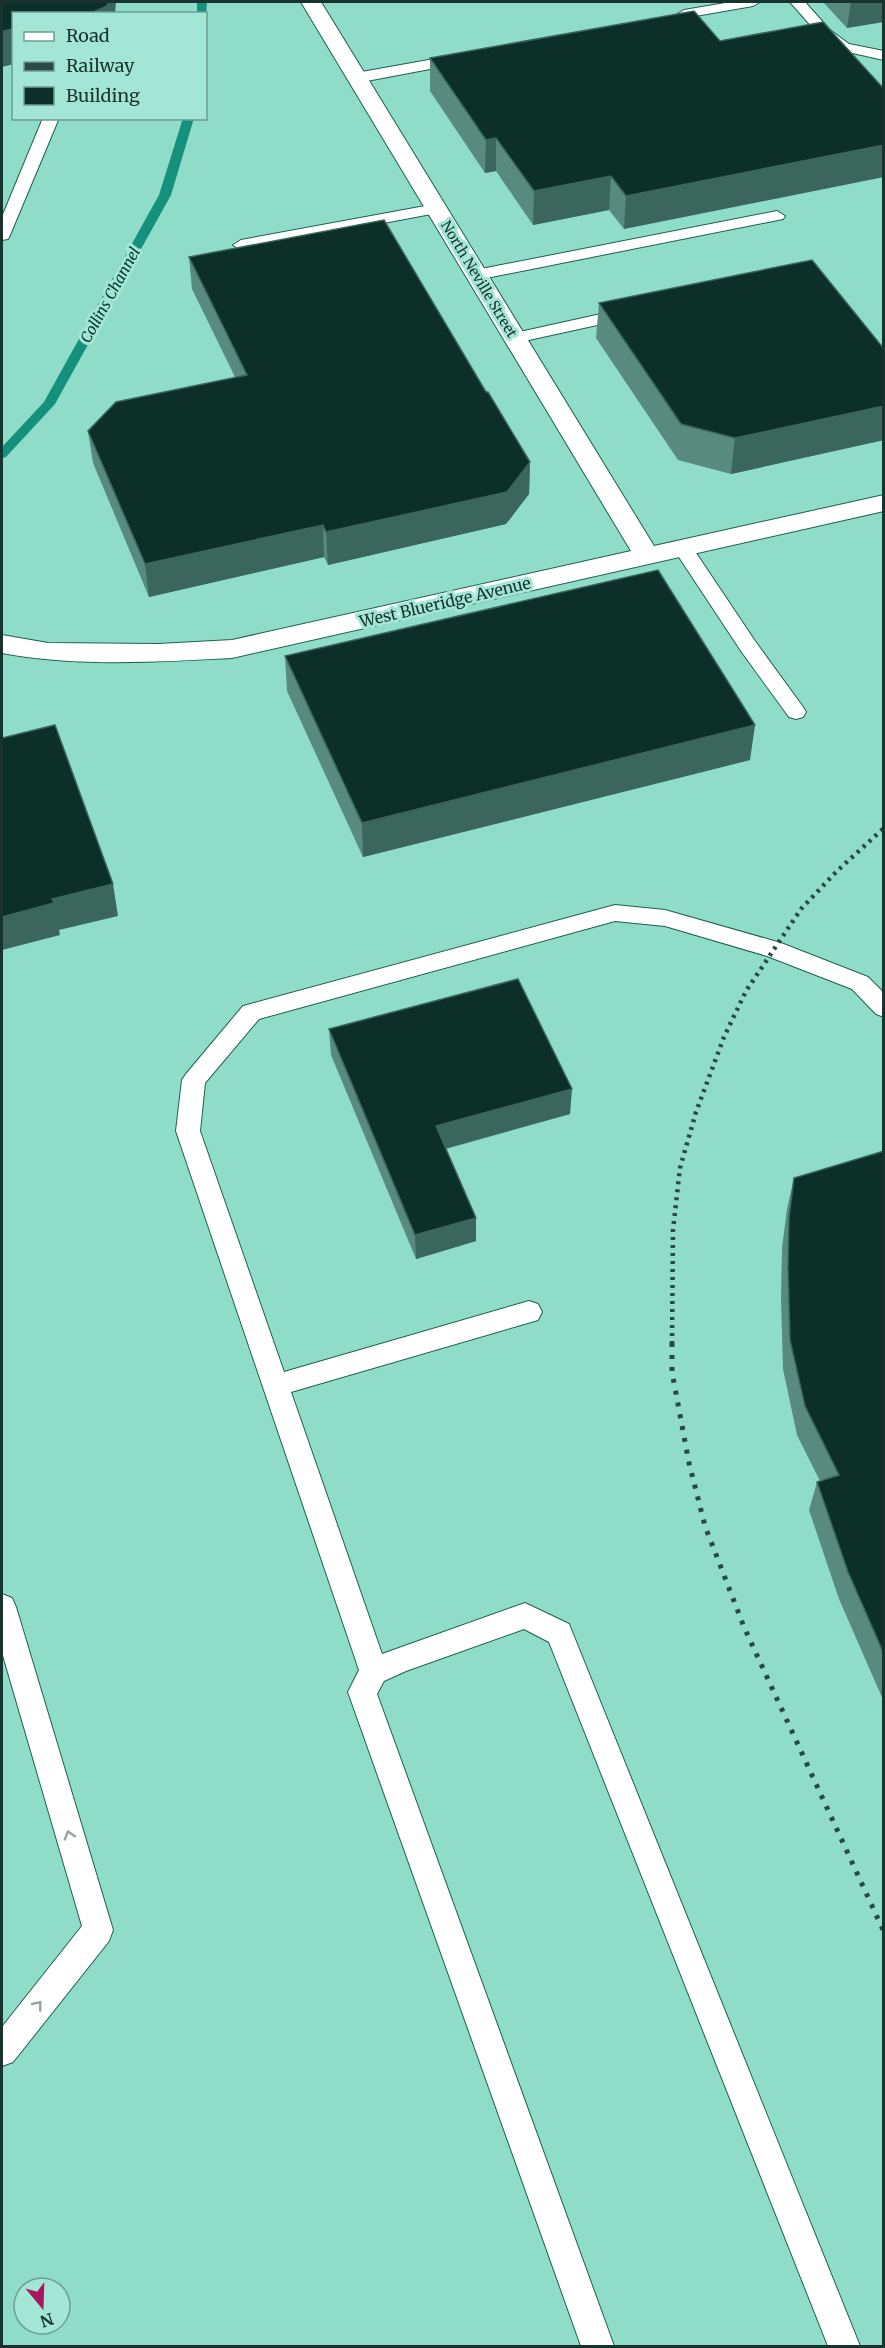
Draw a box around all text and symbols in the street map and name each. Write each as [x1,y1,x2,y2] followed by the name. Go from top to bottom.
[12,12,207,120] legend
[66,24,110,47] text: Road
[66,54,135,77] text: Railway
[66,84,140,107] text: Building
[437,217,521,341] street label: North Neville Street
[76,244,144,346] water label: Collins Channel
[356,573,533,632] street label: West Blueridge Avenue
[64,1830,76,1841] one-way arrow
[31,2001,42,2012] one-way arrow
[12,2276,72,2336] north arrow
[37,2309,56,2332] text: N

